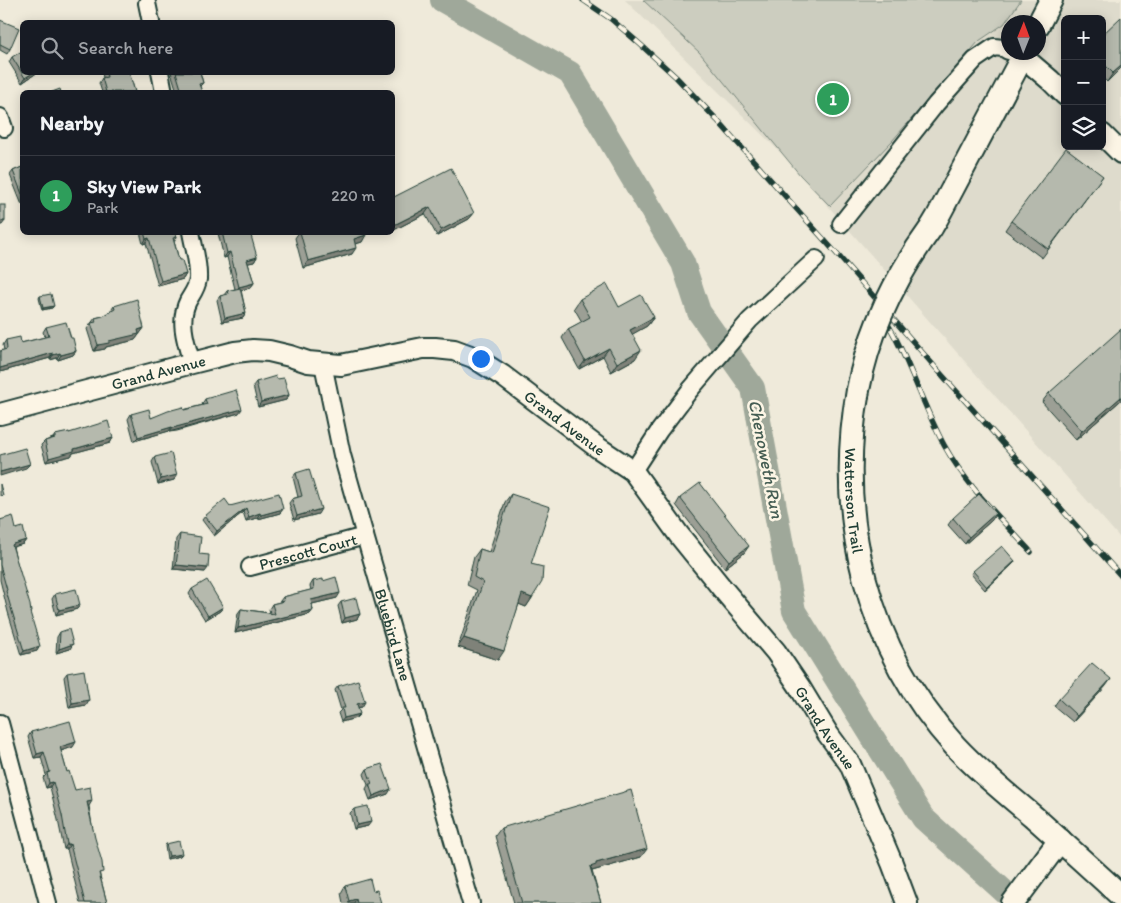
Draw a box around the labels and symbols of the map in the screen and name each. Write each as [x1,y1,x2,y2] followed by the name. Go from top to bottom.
[1001,15,1046,60] north arrow
[817,80,849,118] pin: 1
[468,346,494,372] your location
[109,350,208,393] street label: Grand Avenue
[521,386,609,459] street label: Grand Avenue
[744,398,788,521] water label: Chenoweth Run
[841,447,868,555] street label: Watterson Trail
[257,529,359,574] street label: Prescott Court
[371,586,416,683] street label: Bluebird Lane
[791,682,861,772] street label: Grand Avenue

